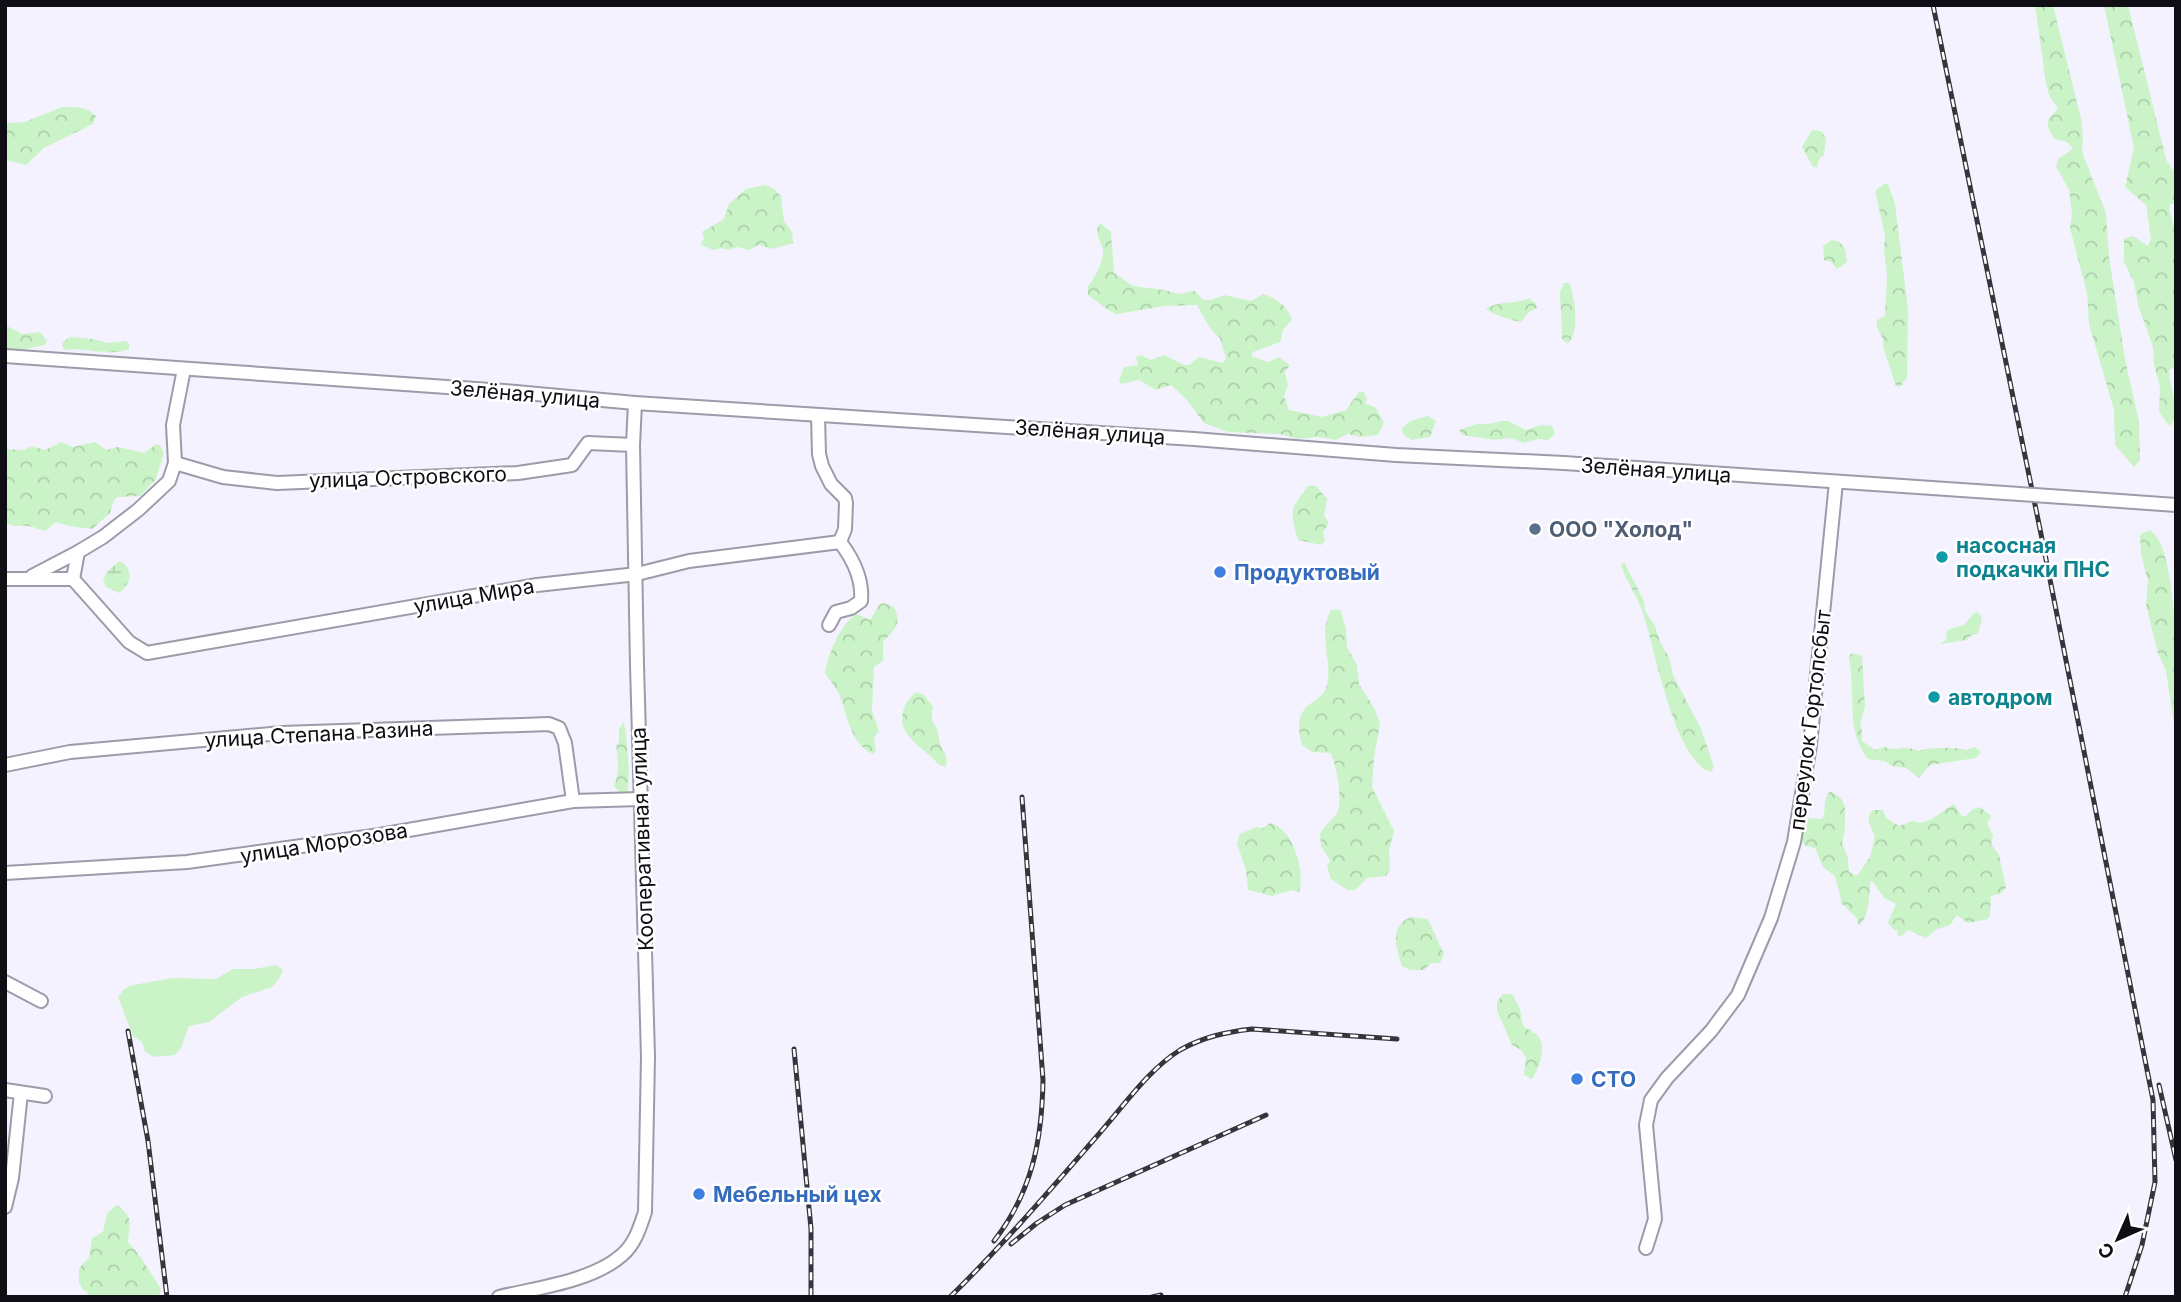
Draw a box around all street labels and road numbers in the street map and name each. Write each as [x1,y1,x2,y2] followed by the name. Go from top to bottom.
[449,375,601,413] street label: Зелёная улица
[1014,414,1166,450] street label: Зелёная улица
[1580,452,1732,488] street label: Зелёная улица
[309,461,507,493] street label: улица Островского
[412,573,536,619] street label: улица Мира
[1784,608,1836,832] street label: переулок Гортопсбыт
[204,716,434,752] street label: улица Степана Разина
[626,727,658,951] street label: Кооперативная улица
[238,817,410,869] street label: улица Морозова

